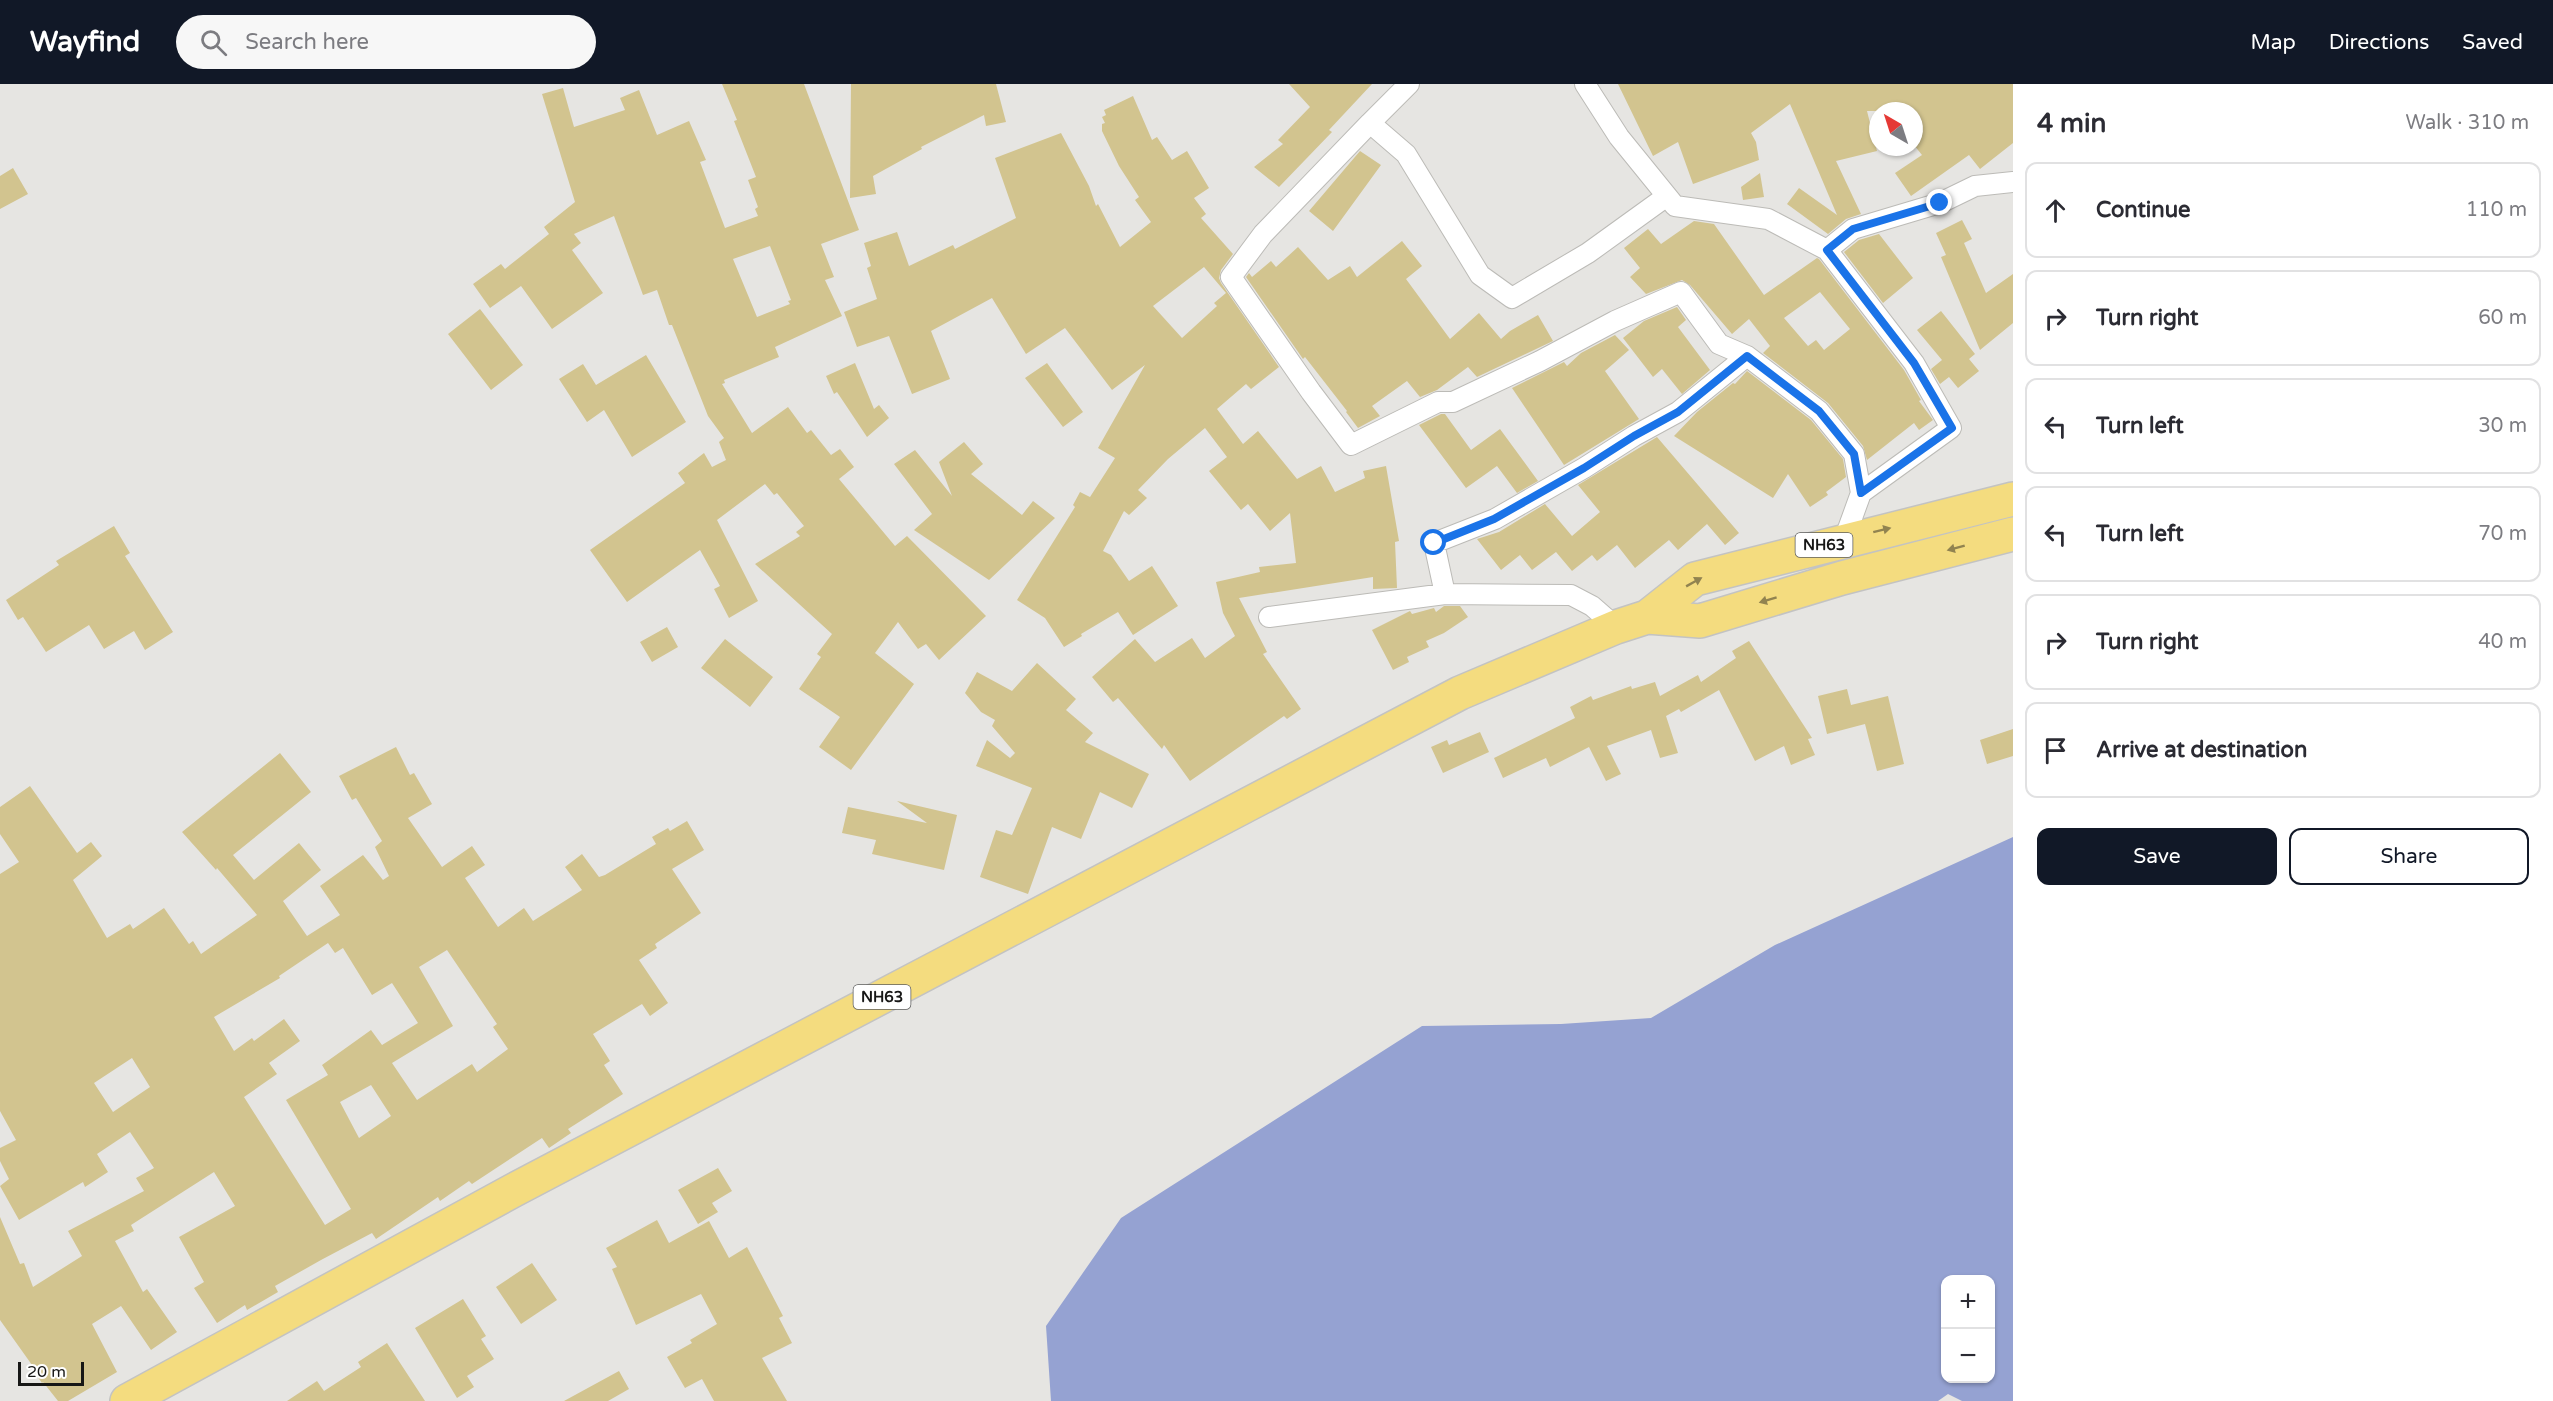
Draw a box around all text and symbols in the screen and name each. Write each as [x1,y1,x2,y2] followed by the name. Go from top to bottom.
[176,15,596,69] search box
[30,25,140,59] text: Wayfind
[197,26,230,59] icon: search
[245,29,369,55] text: Search here
[2250,30,2296,55] text: Map
[2329,30,2429,55] text: Directions
[2462,30,2523,55] text: Saved
[1869,102,1923,156] north arrow
[2037,108,2106,139] text: 4 min
[2406,111,2529,135] text: Walk · 310 m
[1926,189,1952,215] route end
[2039,194,2072,227] icon: ahead
[2096,197,2191,223] text: Continue
[2466,198,2527,222] text: 110 m
[2039,302,2072,335] icon: right
[2096,305,2198,331] text: Turn right
[2478,306,2527,330] text: 60 m
[2039,410,2072,443] icon: left
[2096,413,2184,439] text: Turn left
[2478,414,2527,438] text: 30 m
[2039,518,2072,551] icon: left
[2096,521,2184,547] text: Turn left
[2478,522,2527,546] text: 70 m
[1872,525,1891,535] one-way arrow
[1420,529,1446,555] route start
[1796,533,1852,557] road number: NH63
[1947,543,1965,553] one-way arrow
[1686,577,1703,587] one-way arrow
[1759,596,1777,605] one-way arrow
[2039,626,2072,659] icon: right
[2096,629,2198,655] text: Turn right
[2478,630,2527,654] text: 40 m
[2039,734,2072,767] icon: arrive
[2096,737,2307,763] text: Arrive at destination
[2037,828,2277,885] button: Save
[2289,828,2529,885] button: Share
[854,985,910,1009] road number: NH63
[1941,1275,1995,1383] map controls
[1941,1275,1995,1329] button: +
[1941,1329,1995,1383] button: −
[18,1359,84,1386] scale bar
[27,1362,66,1382] text: 20 m

